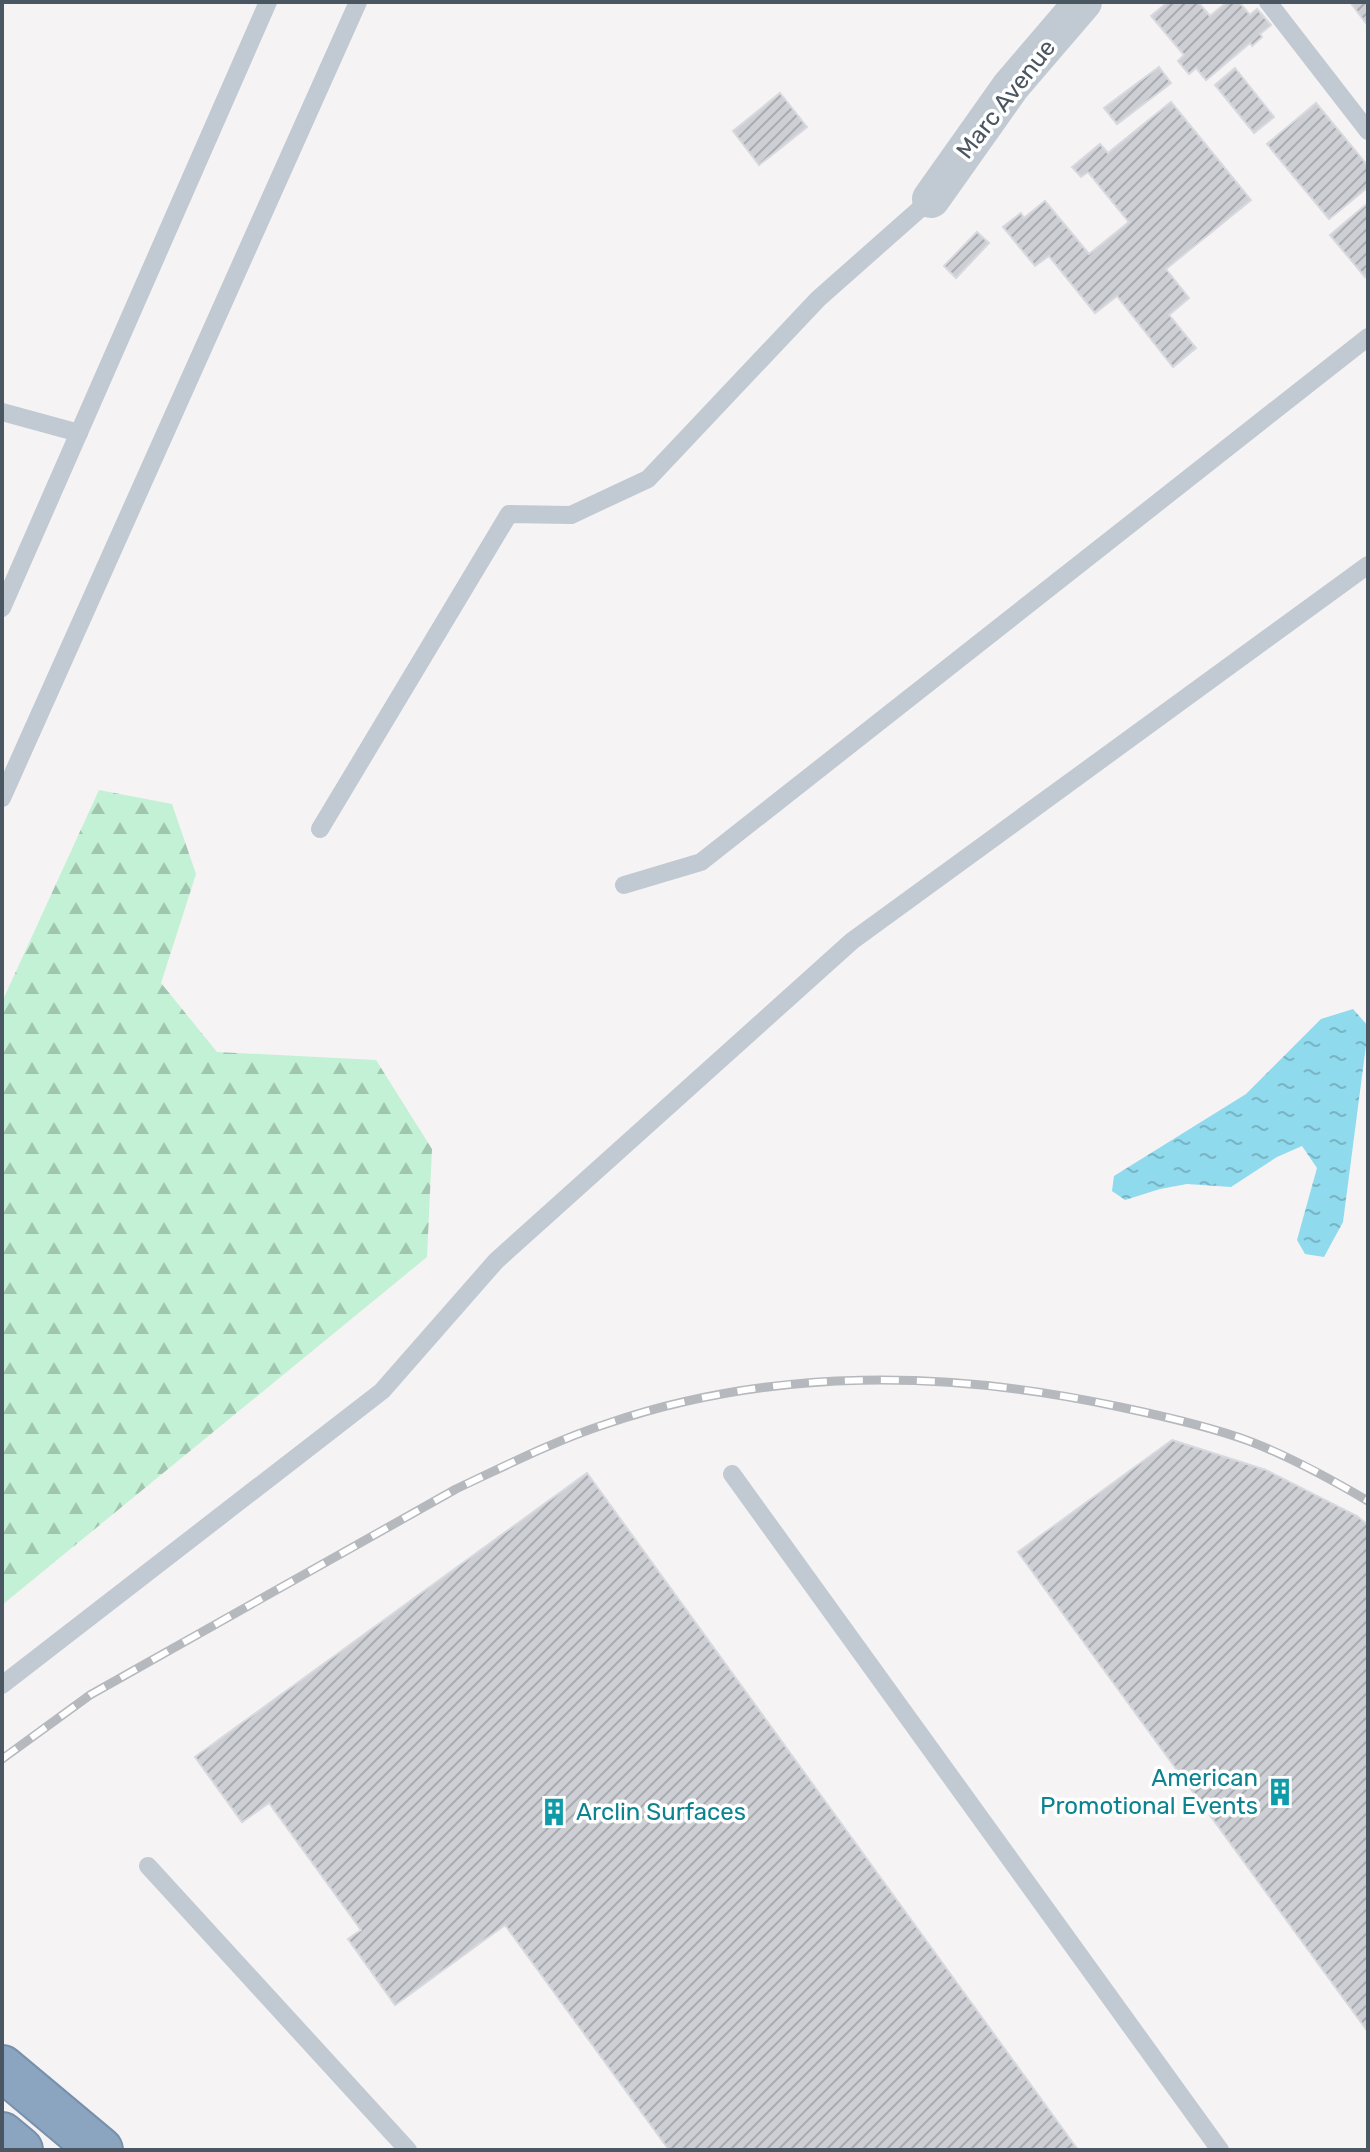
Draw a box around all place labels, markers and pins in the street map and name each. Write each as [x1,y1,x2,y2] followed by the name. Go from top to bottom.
[1040,1764,1258,1820] place label: American Promotional Events
[1265,1777,1295,1807] building icon: American Promotional Events
[539,1797,569,1827] building icon: Arclin Surfaces
[576,1798,746,1826] place label: Arclin Surfaces

